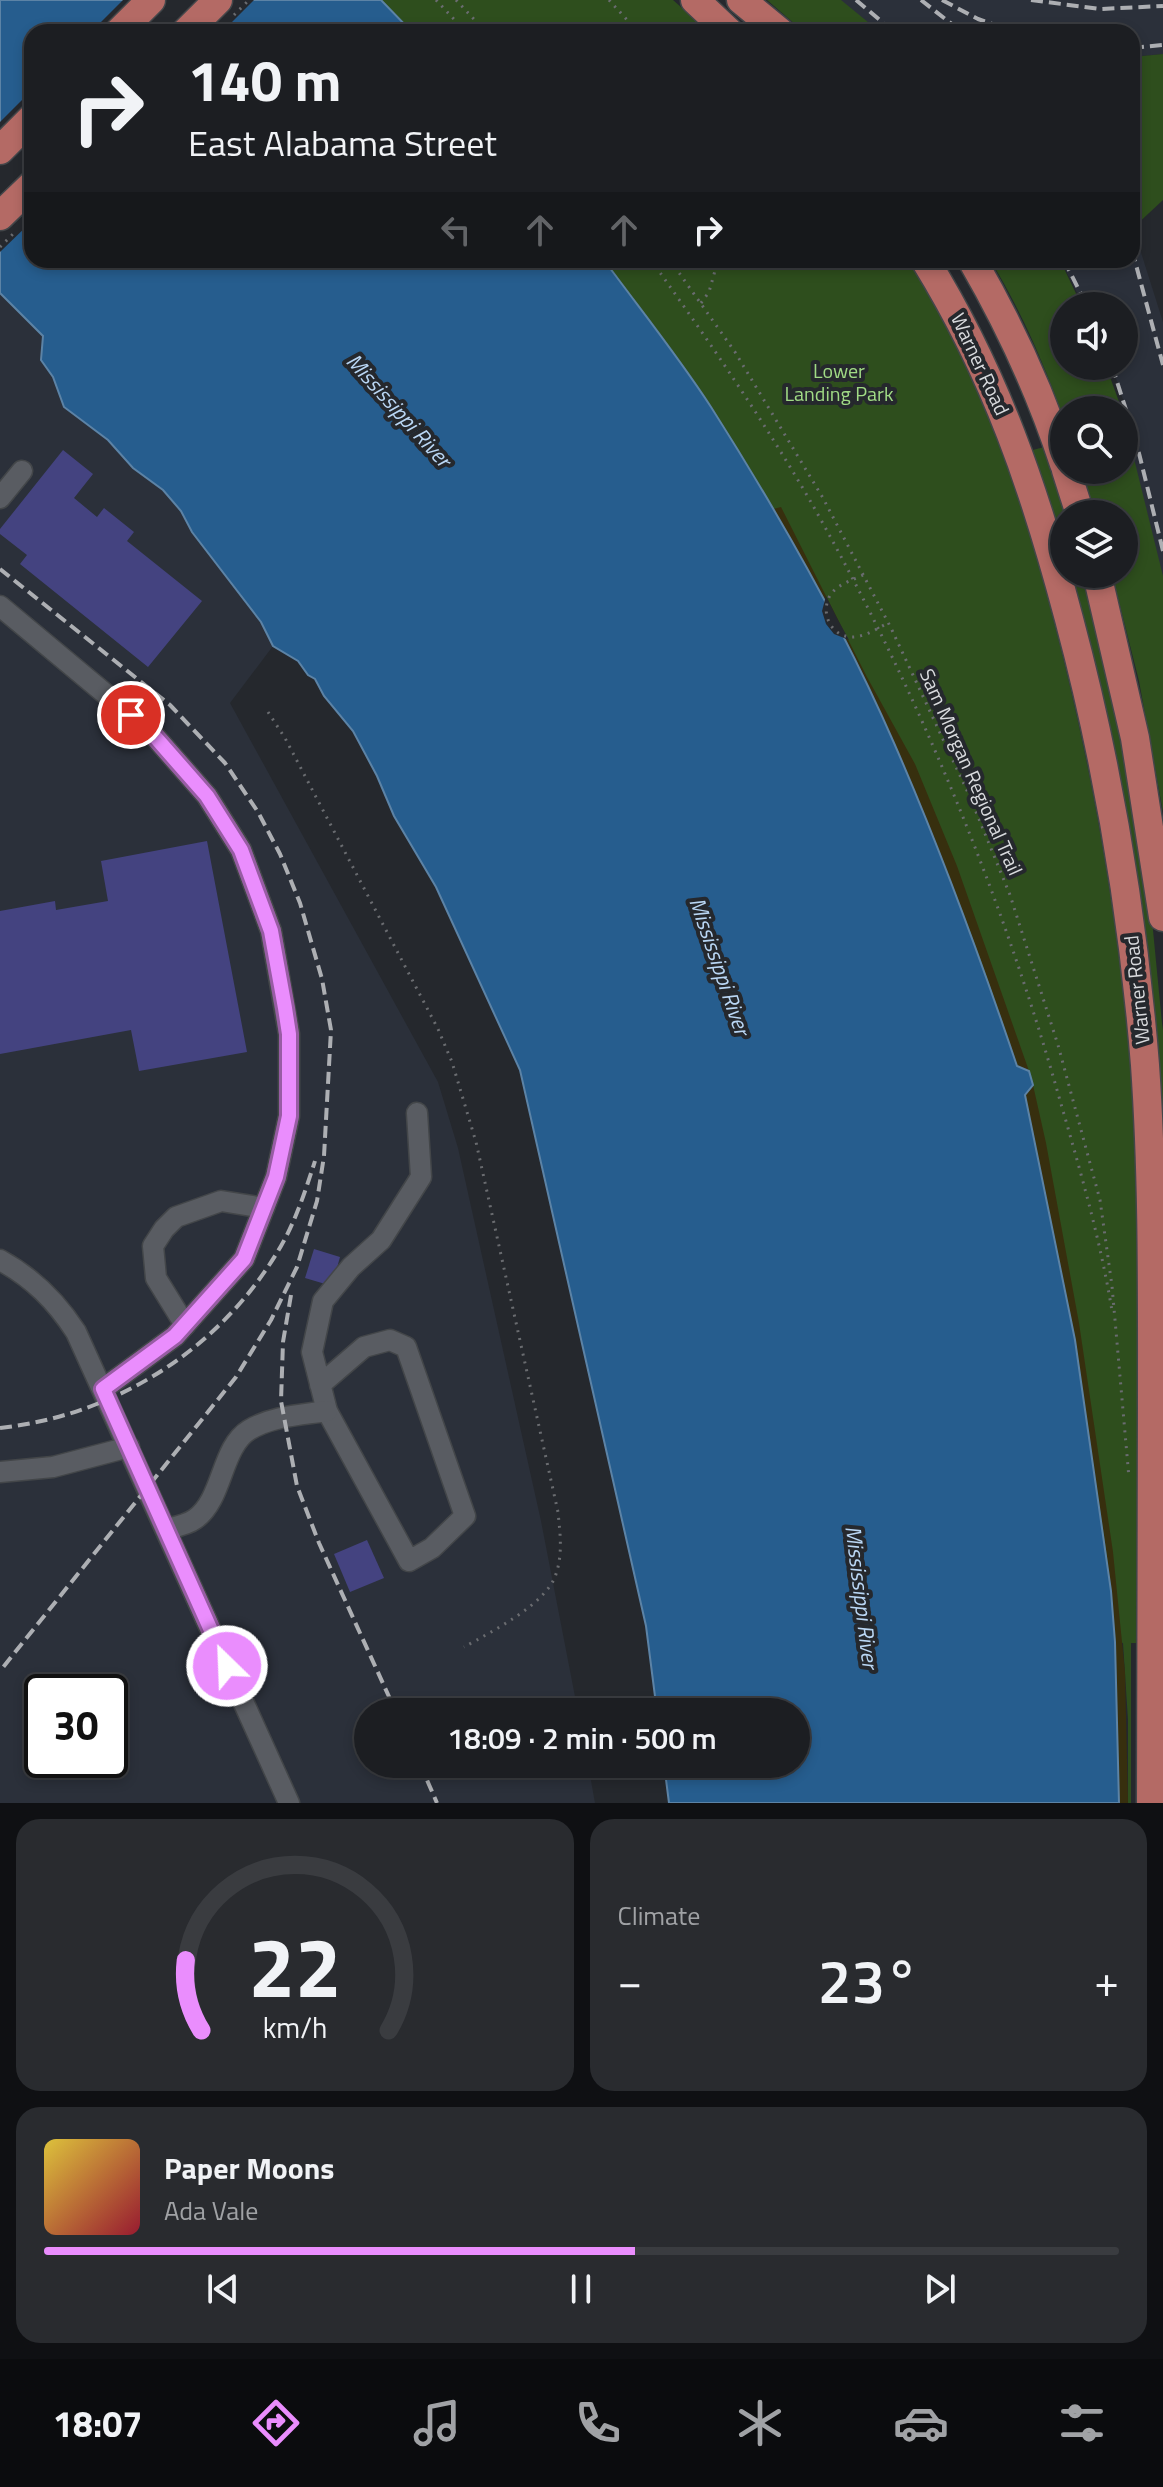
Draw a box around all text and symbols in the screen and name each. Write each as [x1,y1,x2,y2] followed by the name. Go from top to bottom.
[188,38,341,123] text: 140 m
[56,56,160,160] icon: right
[188,115,497,170] text: East Alabama Street
[434,208,478,252] icon: left
[518,208,562,252] icon: ahead
[602,208,646,252] icon: ahead
[686,208,730,252] icon: right
[1050,292,1138,588] map controls
[1050,292,1138,380] button: sound
[943,307,1018,420] street label: Warner Road
[338,345,462,477] water label: Mississippi River
[785,355,894,409] park label: Lower Landing Park
[1050,396,1138,484] button: search
[1050,500,1138,588] button: layers
[912,663,1031,880] street label: Sam Morgan Regional Trail
[97,681,165,749] pin
[109,693,153,737] icon: arrive
[681,893,760,1042] water label: Mississippi River
[1115,934,1158,1046] street label: Warner Road
[836,1524,888,1673] water label: Mississippi River
[185,1624,269,1708] position arrow
[24,1674,128,1778] speed limit sign: 30
[447,1715,717,1761] text: 18:09 · 2 min · 500 m
[618,1896,700,1935] text: Climate
[248,1903,341,2029] text: 22
[818,1935,919,2026] text: 23°
[618,1947,642,2014] text: −
[1094,1947,1119,2014] text: +
[262,2006,327,2049] text: km/h
[164,2145,334,2191] text: Paper Moons
[164,2191,258,2230] text: Ada Vale
[201,2267,245,2311] icon: previous
[559,2267,603,2311] icon: pause
[918,2267,962,2311] icon: next
[248,2395,304,2451] icon: directions
[409,2395,465,2451] icon: music
[570,2395,626,2451] icon: phone
[732,2395,788,2451] icon: climate
[893,2395,949,2451] icon: car
[1054,2395,1110,2451] icon: filters
[53,2396,143,2451] text: 18:07

